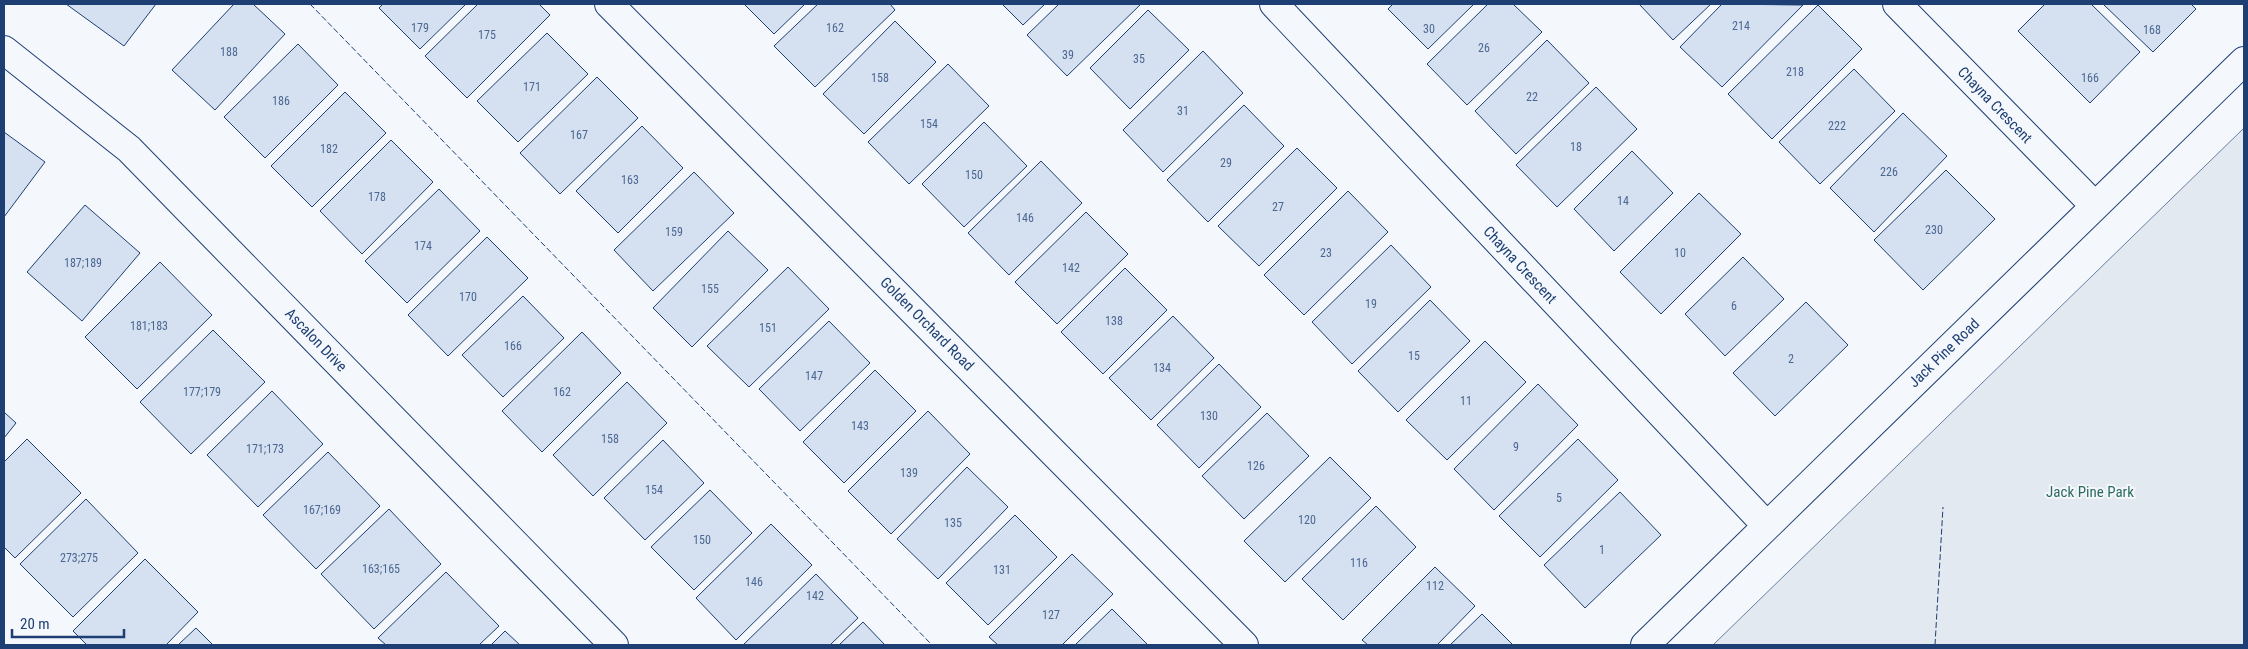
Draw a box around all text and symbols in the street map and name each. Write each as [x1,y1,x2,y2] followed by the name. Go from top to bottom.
[1732,19,1750,33] house number: 214
[411,21,429,35] house number: 179
[826,21,844,35] house number: 162
[1423,22,1435,36] house number: 30
[2143,23,2161,37] house number: 168
[478,28,496,42] house number: 175
[1478,41,1490,55] house number: 26
[220,45,238,59] house number: 188
[1062,48,1074,62] house number: 39
[1133,52,1145,66] house number: 35
[1954,63,2036,147] street label: Chayna Crescent
[1786,65,1804,79] house number: 218
[871,71,889,85] house number: 158
[2081,71,2099,85] house number: 166
[523,80,541,94] house number: 171
[1526,90,1538,104] house number: 22
[272,94,290,108] house number: 186
[1177,104,1189,118] house number: 31
[920,117,938,131] house number: 154
[1828,119,1846,133] house number: 222
[570,128,588,142] house number: 167
[1570,140,1582,154] house number: 18
[320,142,338,156] house number: 182
[1220,156,1232,170] house number: 29
[1880,165,1898,179] house number: 226
[965,168,983,182] house number: 150
[621,173,639,187] house number: 163
[368,190,386,204] house number: 178
[1617,194,1629,208] house number: 14
[1272,200,1284,214] house number: 27
[1016,211,1034,225] house number: 146
[1480,223,1560,307] street label: Chayna Crescent
[1925,223,1943,237] house number: 230
[665,225,683,239] house number: 159
[414,239,432,253] house number: 174
[1320,246,1332,260] house number: 23
[1674,246,1686,260] house number: 10
[64,256,102,270] house number: 187;189
[1062,261,1080,275] house number: 142
[876,273,978,375] street label: Golden Orchard Road
[701,282,719,296] house number: 155
[459,290,477,304] house number: 170
[1365,297,1377,311] house number: 19
[1731,299,1737,313] house number: 6
[281,305,351,375] street label: Ascalon Drive
[1105,314,1123,328] house number: 138
[1905,315,1983,391] street label: Jack Pine Road
[130,319,168,333] house number: 181;183
[759,321,777,335] house number: 151
[504,339,522,353] house number: 166
[1408,349,1420,363] house number: 15
[1788,352,1794,366] house number: 2
[1153,361,1171,375] house number: 134
[805,369,823,383] house number: 147
[183,385,221,399] house number: 177;179
[553,385,571,399] house number: 162
[1460,394,1472,408] house number: 11
[1200,409,1218,423] house number: 130
[851,419,869,433] house number: 143
[601,432,619,446] house number: 158
[1513,440,1519,454] house number: 9
[246,442,284,456] house number: 171;173
[1247,459,1265,473] house number: 126
[900,466,918,480] house number: 139
[645,483,663,497] house number: 154
[2046,483,2134,501] park label: Jack Pine Park
[1556,491,1562,505] house number: 5
[303,503,341,517] house number: 167;169
[1298,513,1316,527] house number: 120
[944,516,962,530] house number: 135
[693,533,711,547] house number: 150
[1599,543,1605,557] house number: 1
[60,551,98,565] house number: 273;275
[1350,556,1368,570] house number: 116
[362,562,400,576] house number: 163;165
[993,563,1011,577] house number: 131
[745,575,763,589] house number: 146
[1426,579,1444,593] house number: 112
[806,589,824,603] house number: 142
[12,606,125,638] scale bar
[1042,608,1060,622] house number: 127
[20,615,50,633] text: 20 m

